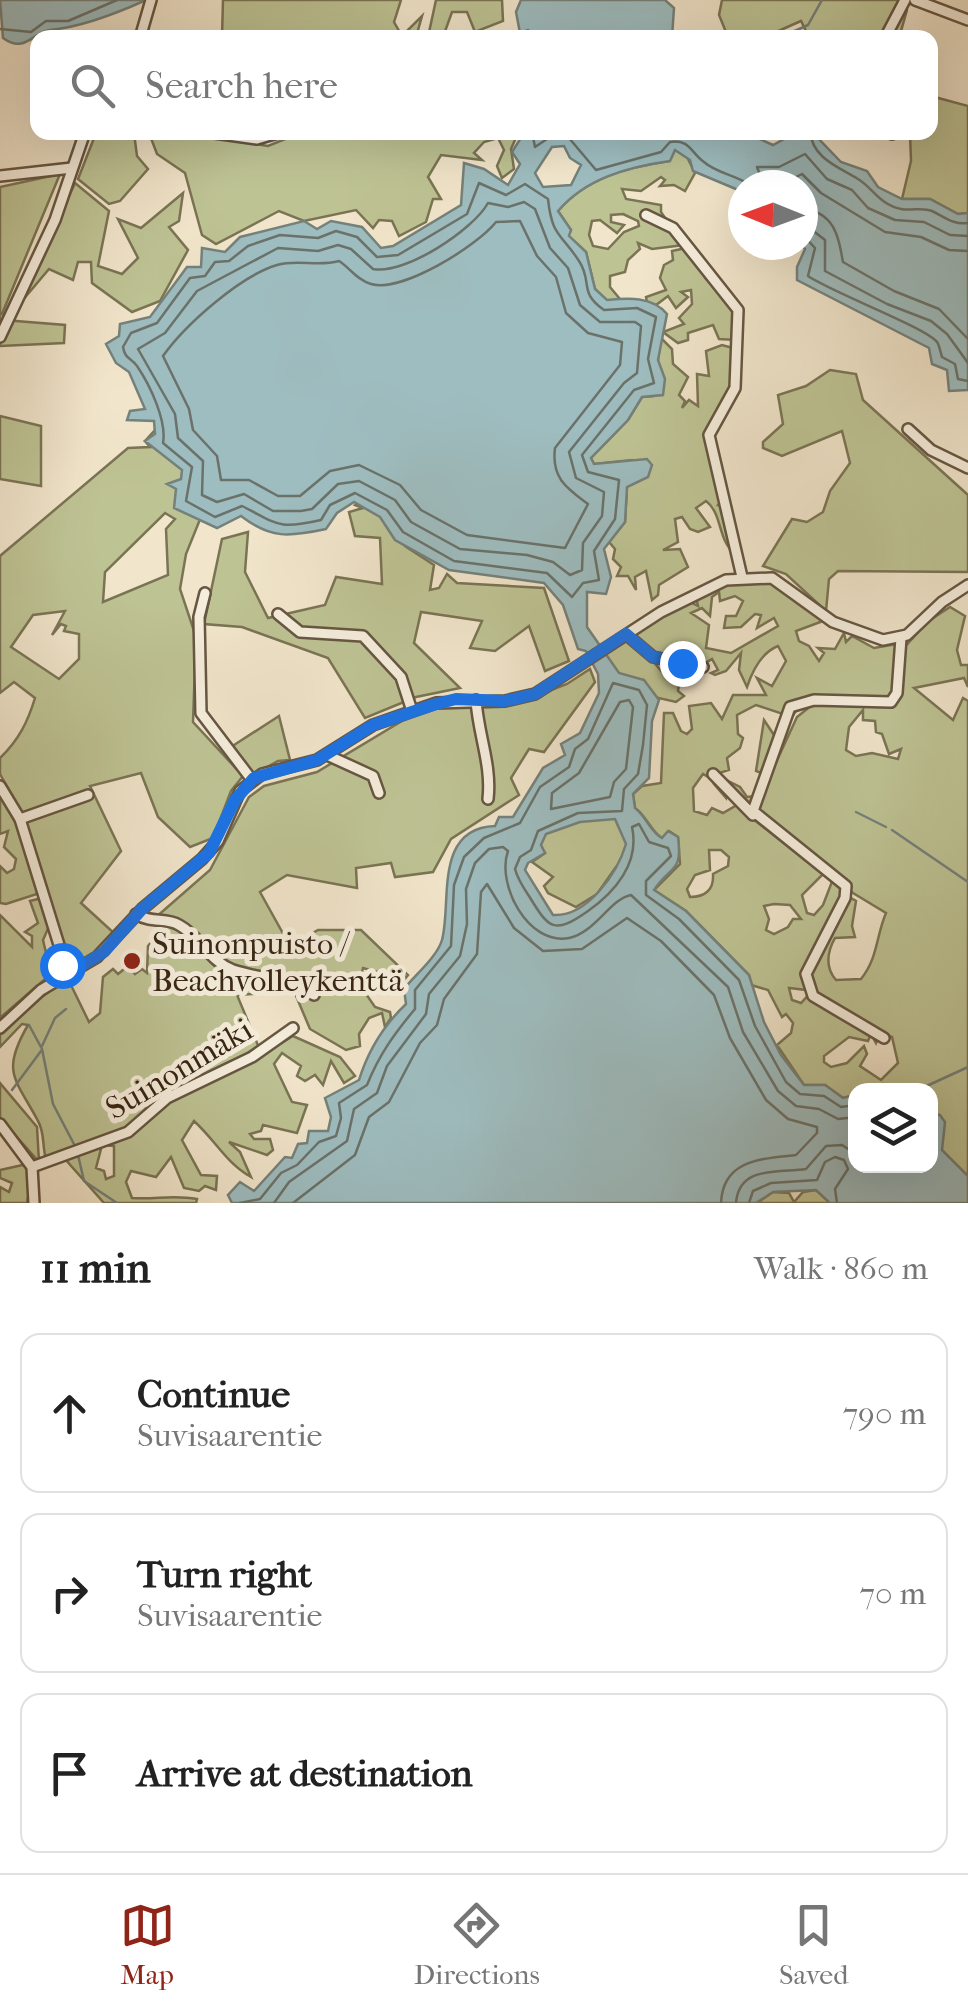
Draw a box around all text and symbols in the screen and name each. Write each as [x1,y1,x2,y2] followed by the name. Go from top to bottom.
[30,30,938,140] search box
[65,58,120,113] icon: search
[145,63,338,108] text: Search here
[728,170,818,260] north arrow
[660,641,706,687] route end
[152,925,405,999] place label: Suinonpuisto / Beachvolleykenttä
[40,943,86,989] route start
[121,950,143,972] marker: Suinonpuisto / Beachvolleykenttä
[99,1011,259,1127] street label: Suinonmäki
[848,1083,938,1173] map controls
[848,1083,938,1173] button: layers
[40,1244,151,1293] text: 11 min
[754,1250,928,1287] text: Walk · 860 m
[137,1372,290,1417] text: Continue
[42,1386,97,1441] icon: ahead
[843,1395,926,1432] text: 790 m
[137,1417,322,1454] text: Suvisaarentie
[137,1552,312,1597] text: Turn right
[42,1566,97,1621] icon: right
[860,1575,926,1612] text: 70 m
[137,1597,322,1634] text: Suvisaarentie
[42,1746,97,1801] icon: arrive
[137,1751,473,1796] text: Arrive at destination
[120,1898,175,1991] tab: Map
[414,1898,540,1991] tab: Directions
[779,1898,848,1991] tab: Saved

